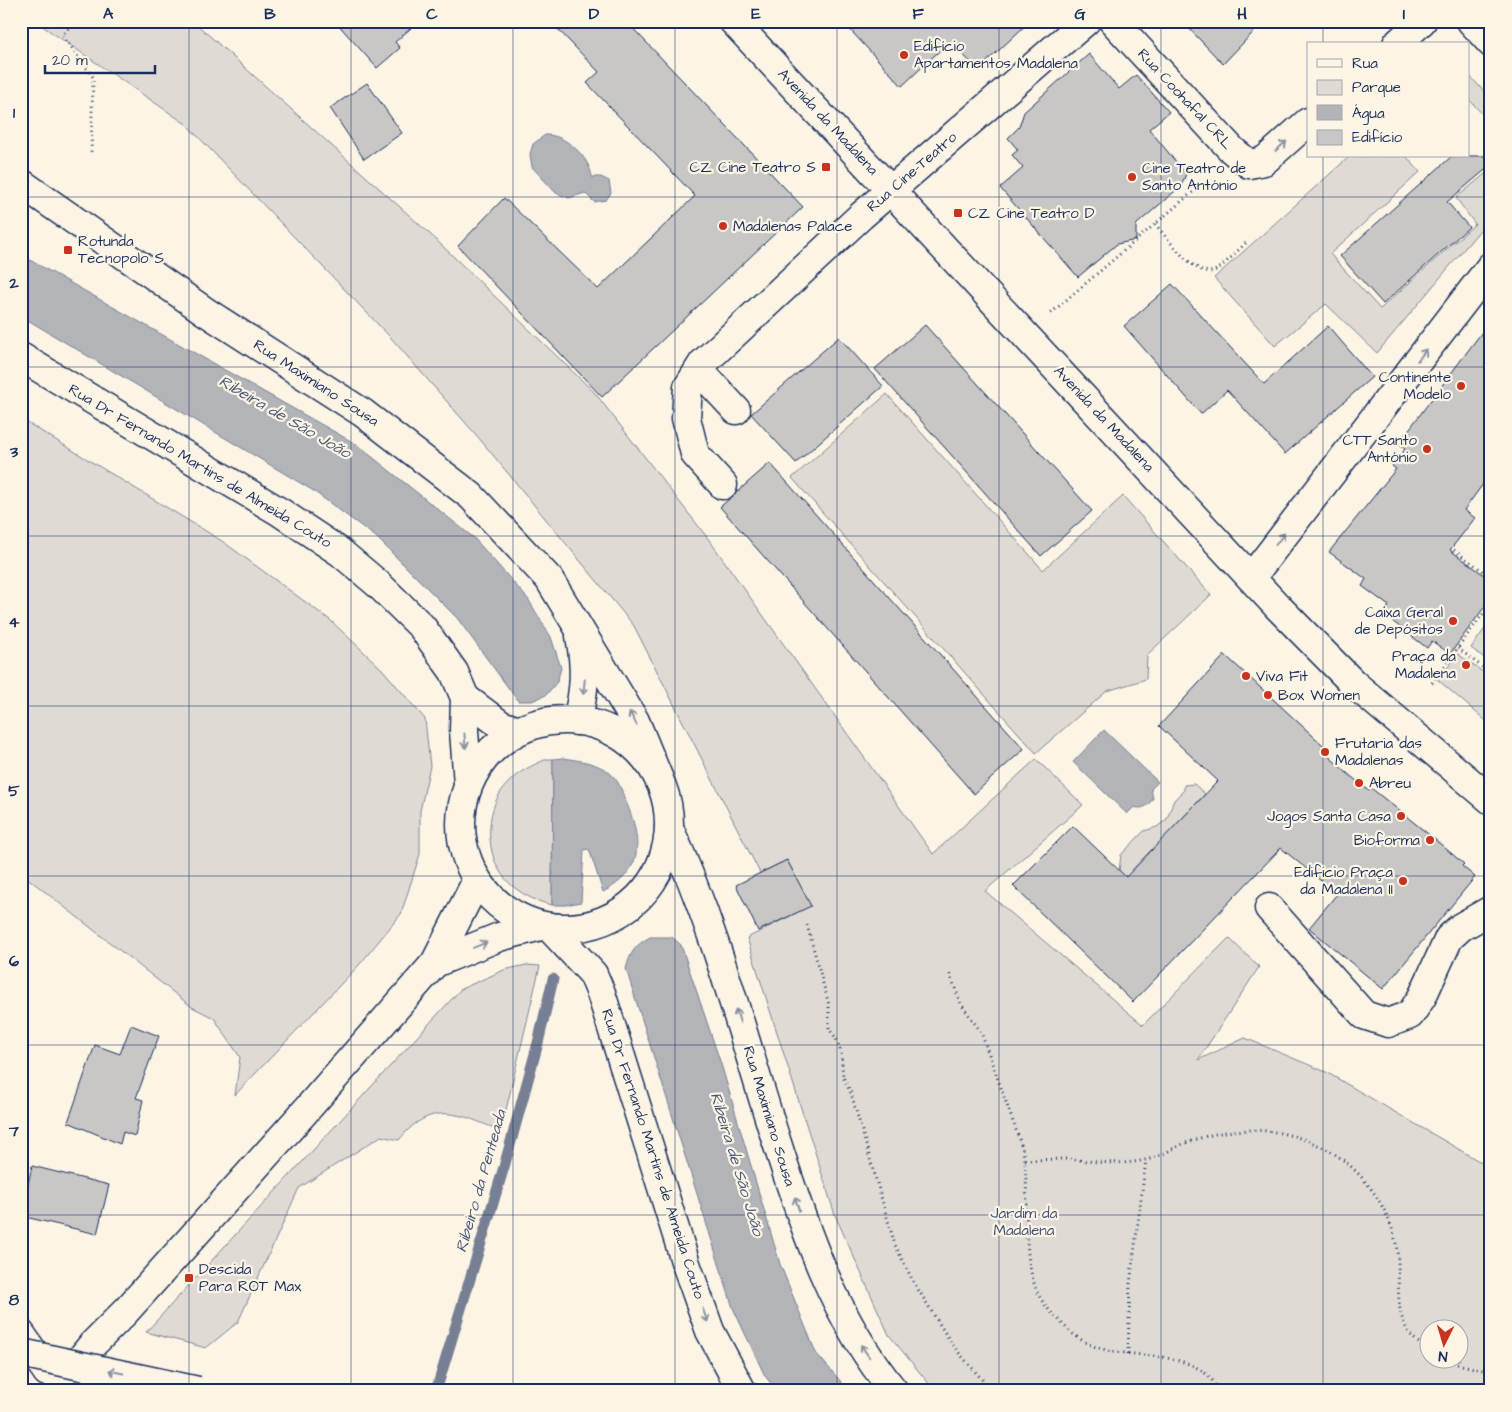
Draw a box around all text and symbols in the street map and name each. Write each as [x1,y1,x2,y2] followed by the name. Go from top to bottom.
[103,3,114,25] text: A
[264,3,276,25] text: B
[426,3,438,25] text: C
[589,3,600,25] text: D
[751,3,761,25] text: E
[912,3,924,25] text: F
[1074,3,1086,25] text: G
[1237,3,1247,25] text: H
[1403,3,1405,25] text: I
[914,36,1078,74] place label: Edifício Apartamentos Madalena
[45,42,155,74] scale bar
[1307,42,1470,158] legend
[1133,44,1238,155] street label: Rua Coohafal CRL
[898,49,910,61] marker: Edifício Apartamentos Madalena
[52,50,88,71] text: 20 m
[1352,53,1378,74] text: Rua
[773,64,883,180] street label: Avenida da Madalena
[1352,77,1401,98] text: Parque
[13,102,16,124] text: 1
[1352,103,1385,125] text: Água
[862,127,962,217] street label: Rua Cine-Teatro
[1352,127,1403,148] text: Edifício
[1274,140,1287,152] one-way arrow
[690,157,816,178] place label: CZ Cine Teatro S
[1142,158,1246,196] place label: Cine Teatro de Santo António
[820,161,832,173] marker: CZ Cine Teatro S
[1126,171,1138,183] marker: Cine Teatro de Santo António
[968,203,1095,224] place label: CZ Cine Teatro D
[952,207,964,219] marker: CZ Cine Teatro D
[733,216,852,237] place label: Madalenas Palace
[717,220,729,232] marker: Madalenas Palace
[78,231,164,269] place label: Rotunda Tecnopolo S
[62,244,74,256] marker: Rotunda Tecnopolo S
[8,272,19,294] text: 2
[249,335,383,432] street label: Rua Maximiano Sousa
[1417,348,1427,362] one-way arrow
[1049,361,1159,477] street label: Avenida da Madalena
[1379,367,1452,405] place label: Continente Modelo
[215,370,356,464] water label: Ribeira de São João
[65,379,336,553] street label: Rua Dr Fernando Martins de Almeida Couto
[1455,380,1467,392] marker: Continente Modelo
[1342,430,1418,468] place label: CTT Santo António
[9,441,19,463] text: 3
[1421,443,1433,455] marker: CTT Santo António
[1275,533,1286,546] one-way arrow
[1355,602,1443,640] place label: Caixa Geral de Depósitos
[9,611,20,633] text: 4
[1447,615,1459,627] marker: Caixa Geral de Depósitos
[1392,646,1456,684] place label: Praça da Madalena
[1460,659,1472,671] marker: Praça da Madalena
[1256,666,1308,687] place label: Viva Fit
[1240,670,1252,682] marker: Viva Fit
[579,679,589,695] one-way arrow
[1278,685,1361,706] place label: Box Women
[1262,689,1274,701] marker: Box Women
[628,711,637,726] one-way arrow
[460,733,469,749] one-way arrow
[1335,733,1422,771] place label: Frutaria das Madalenas
[1319,746,1331,758] marker: Frutaria das Madalenas
[1369,773,1411,794] place label: Abreu
[1353,777,1365,789] marker: Abreu
[8,780,20,802] text: 5
[1267,806,1391,828] place label: Jogos Santa Casa
[1395,810,1407,822] marker: Jogos Santa Casa
[1354,830,1420,851] place label: Bioforma
[1424,834,1436,846] marker: Bioforma
[1294,862,1393,900] place label: Edificio Praça da Madalena II
[1397,875,1409,887] marker: Edificio Praça da Madalena II
[472,940,488,949] one-way arrow
[9,950,19,972] text: 6
[596,1006,710,1302] street label: Rua Dr Fernando Martins de Almeida Couto
[732,1008,742,1024] one-way arrow
[738,1043,800,1189] street label: Rua Maximiano Sousa
[705,1090,770,1239] water label: Ribeira de São João
[450,1106,512,1255] water label: Ribeiro da Penteada
[8,1120,19,1142] text: 7
[791,1197,801,1213] one-way arrow
[991,1203,1058,1241] park label: Jardim da Madalena
[199,1259,302,1297] place label: Descida Para ROT Max
[183,1272,195,1284] marker: Descida Para ROT Max
[9,1289,20,1311] text: 8
[700,1307,710,1323] one-way arrow
[1420,1320,1470,1370] north arrow
[860,1345,870,1359] one-way arrow
[1437,1346,1448,1366] text: N
[109,1367,125,1376] one-way arrow

